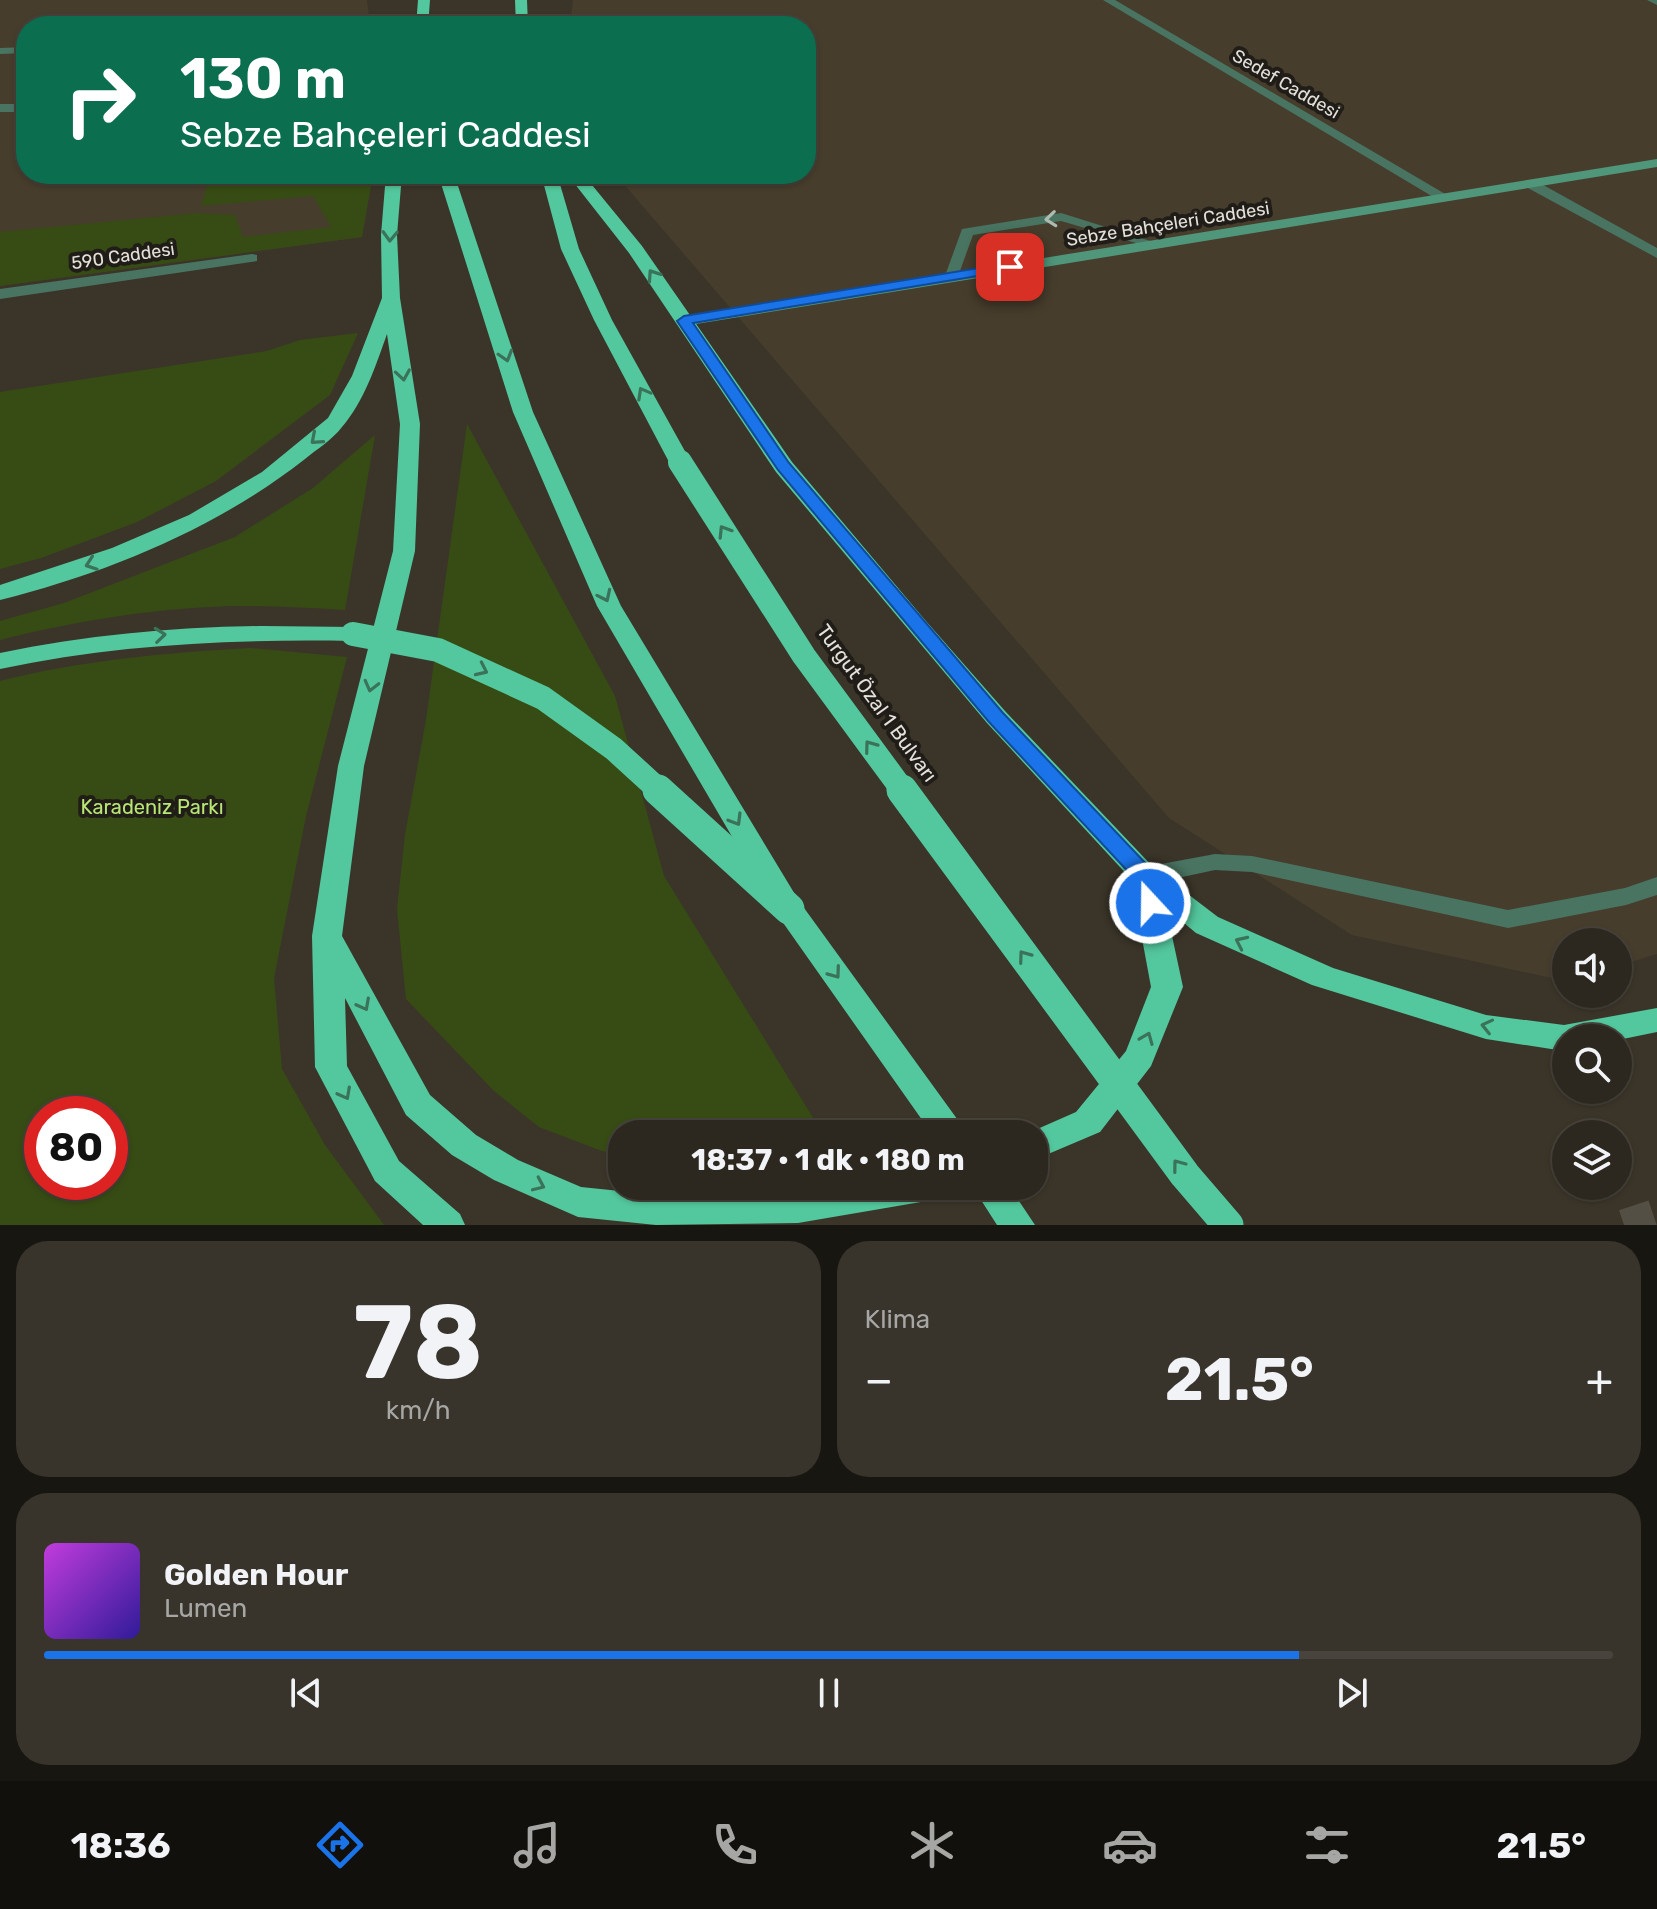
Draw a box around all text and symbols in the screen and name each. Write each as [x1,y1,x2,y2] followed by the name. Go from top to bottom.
[1229,45,1343,123] street label: Sedef Caddesi
[180,46,346,112] text: 130 m
[48,48,152,152] icon: right
[180,113,591,156] text: Sebze Bahçeleri Caddesi
[1065,197,1271,251] street label: Sebze Bahçeleri Caddesi
[1044,211,1057,228] one-way arrow
[381,230,398,243] one-way arrow
[976,233,1044,301] pin
[70,238,176,274] street label: 590 Caddesi
[988,245,1032,289] icon: arrive
[648,269,663,283] one-way arrow
[496,348,512,362] one-way arrow
[394,368,411,381] one-way arrow
[637,388,653,402] one-way arrow
[311,429,326,444] one-way arrow
[719,525,734,540] one-way arrow
[85,554,99,570] one-way arrow
[595,587,611,602] one-way arrow
[812,620,942,786] street label: Turgut Özal 1 Bulvarı
[154,627,167,644] one-way arrow
[473,660,488,676] one-way arrow
[363,678,380,692] one-way arrow
[865,740,880,755] one-way arrow
[81,795,223,819] park label: Karadeniz Parkı
[726,811,742,826] one-way arrow
[1108,861,1192,945] position arrow
[1552,928,1632,1200] map controls
[1552,928,1632,1008] button: sound
[1235,936,1249,952] one-way arrow
[1019,950,1034,964] one-way arrow
[825,964,840,978] one-way arrow
[354,996,369,1011] one-way arrow
[1480,1018,1494,1035] one-way arrow
[1552,1024,1632,1104] button: search
[1137,1032,1154,1046] one-way arrow
[336,1086,351,1100] one-way arrow
[24,1096,128,1200] speed limit sign: 80
[1552,1120,1632,1200] button: layers
[691,1142,965,1178] text: 18:37 · 1 dk · 180 m
[1173,1159,1187,1174] one-way arrow
[531,1175,545,1191] one-way arrow
[353,1281,483,1404] text: 78
[865,1304,930,1335] text: Klima
[1165,1344,1314,1415] text: 21.5°
[865,1354,893,1406] text: −
[1586,1354,1613,1406] text: +
[386,1395,451,1426] text: km/h
[164,1557,348,1593] text: Golden Hour
[164,1593,247,1624] text: Lumen
[284,1671,328,1715] icon: previous
[807,1671,851,1715] icon: pause
[1330,1671,1374,1715] icon: next
[312,1817,368,1873] icon: directions
[509,1817,565,1873] icon: music
[707,1817,763,1873] icon: phone
[904,1817,960,1873] icon: climate
[1102,1817,1158,1873] icon: car
[1299,1817,1355,1873] icon: filters
[71,1824,171,1867] text: 18:36
[1497,1824,1586,1867] text: 21.5°

